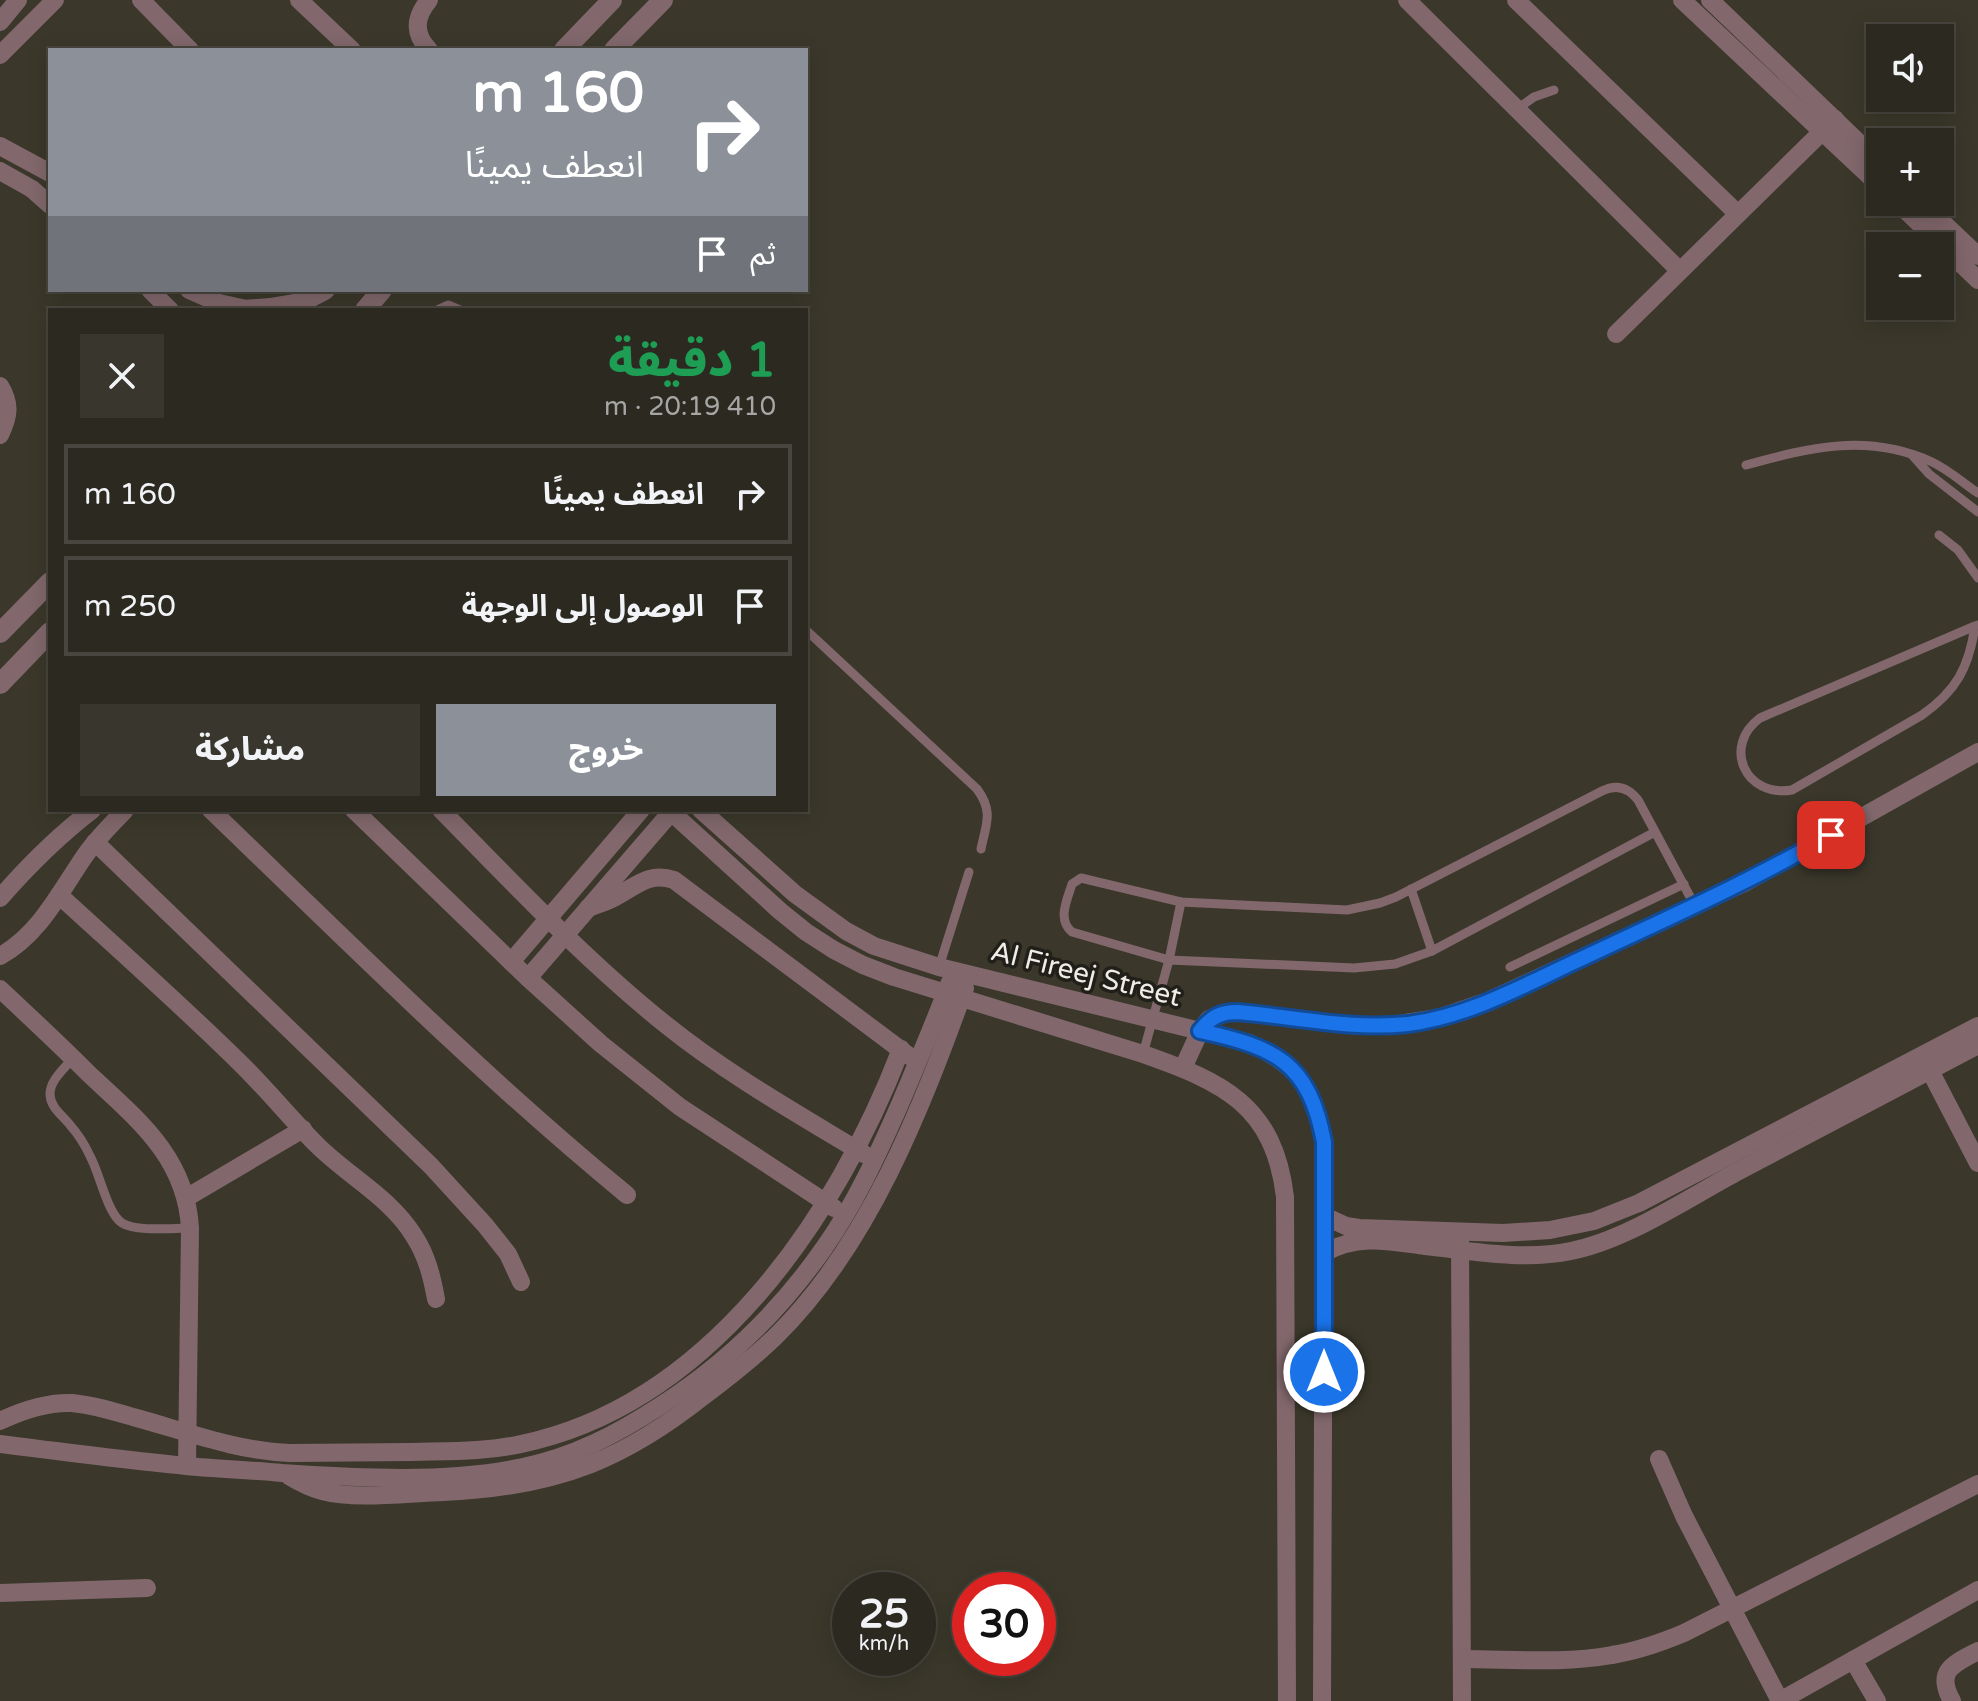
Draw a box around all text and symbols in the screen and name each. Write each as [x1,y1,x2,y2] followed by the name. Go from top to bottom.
[1866,24,1954,320] map controls
[1866,24,1954,112] button: sound
[473,60,644,127] text: 160 m
[672,80,776,184] icon: right
[1866,128,1954,216] button: +
[465,144,644,187] text: انعطف يمينًا
[690,232,734,276] icon: arrive
[1866,232,1954,320] button: −
[750,236,776,273] text: ثم
[608,332,776,390] text: 1 دقيقة
[80,334,164,418] button: close
[604,391,776,422] text: 410 m · 20:19
[728,472,772,516] icon: right
[84,476,176,513] text: 160 m
[543,476,704,513] text: انعطف يمينًا
[728,584,772,628] icon: arrive
[84,588,176,625] text: 250 m
[462,588,704,625] text: الوصول إلى الوجهة
[80,704,420,796] button: مشاركة
[436,704,776,796] button: خروج
[1797,801,1865,869] pin
[1809,813,1853,857] icon: arrive
[987,934,1185,1014] street label: Al Fireej Street
[1282,1330,1366,1414] position arrow
[952,1572,1056,1676] speed limit sign: 30
[859,1590,909,1638] text: 25
[859,1632,909,1656] text: km/h

